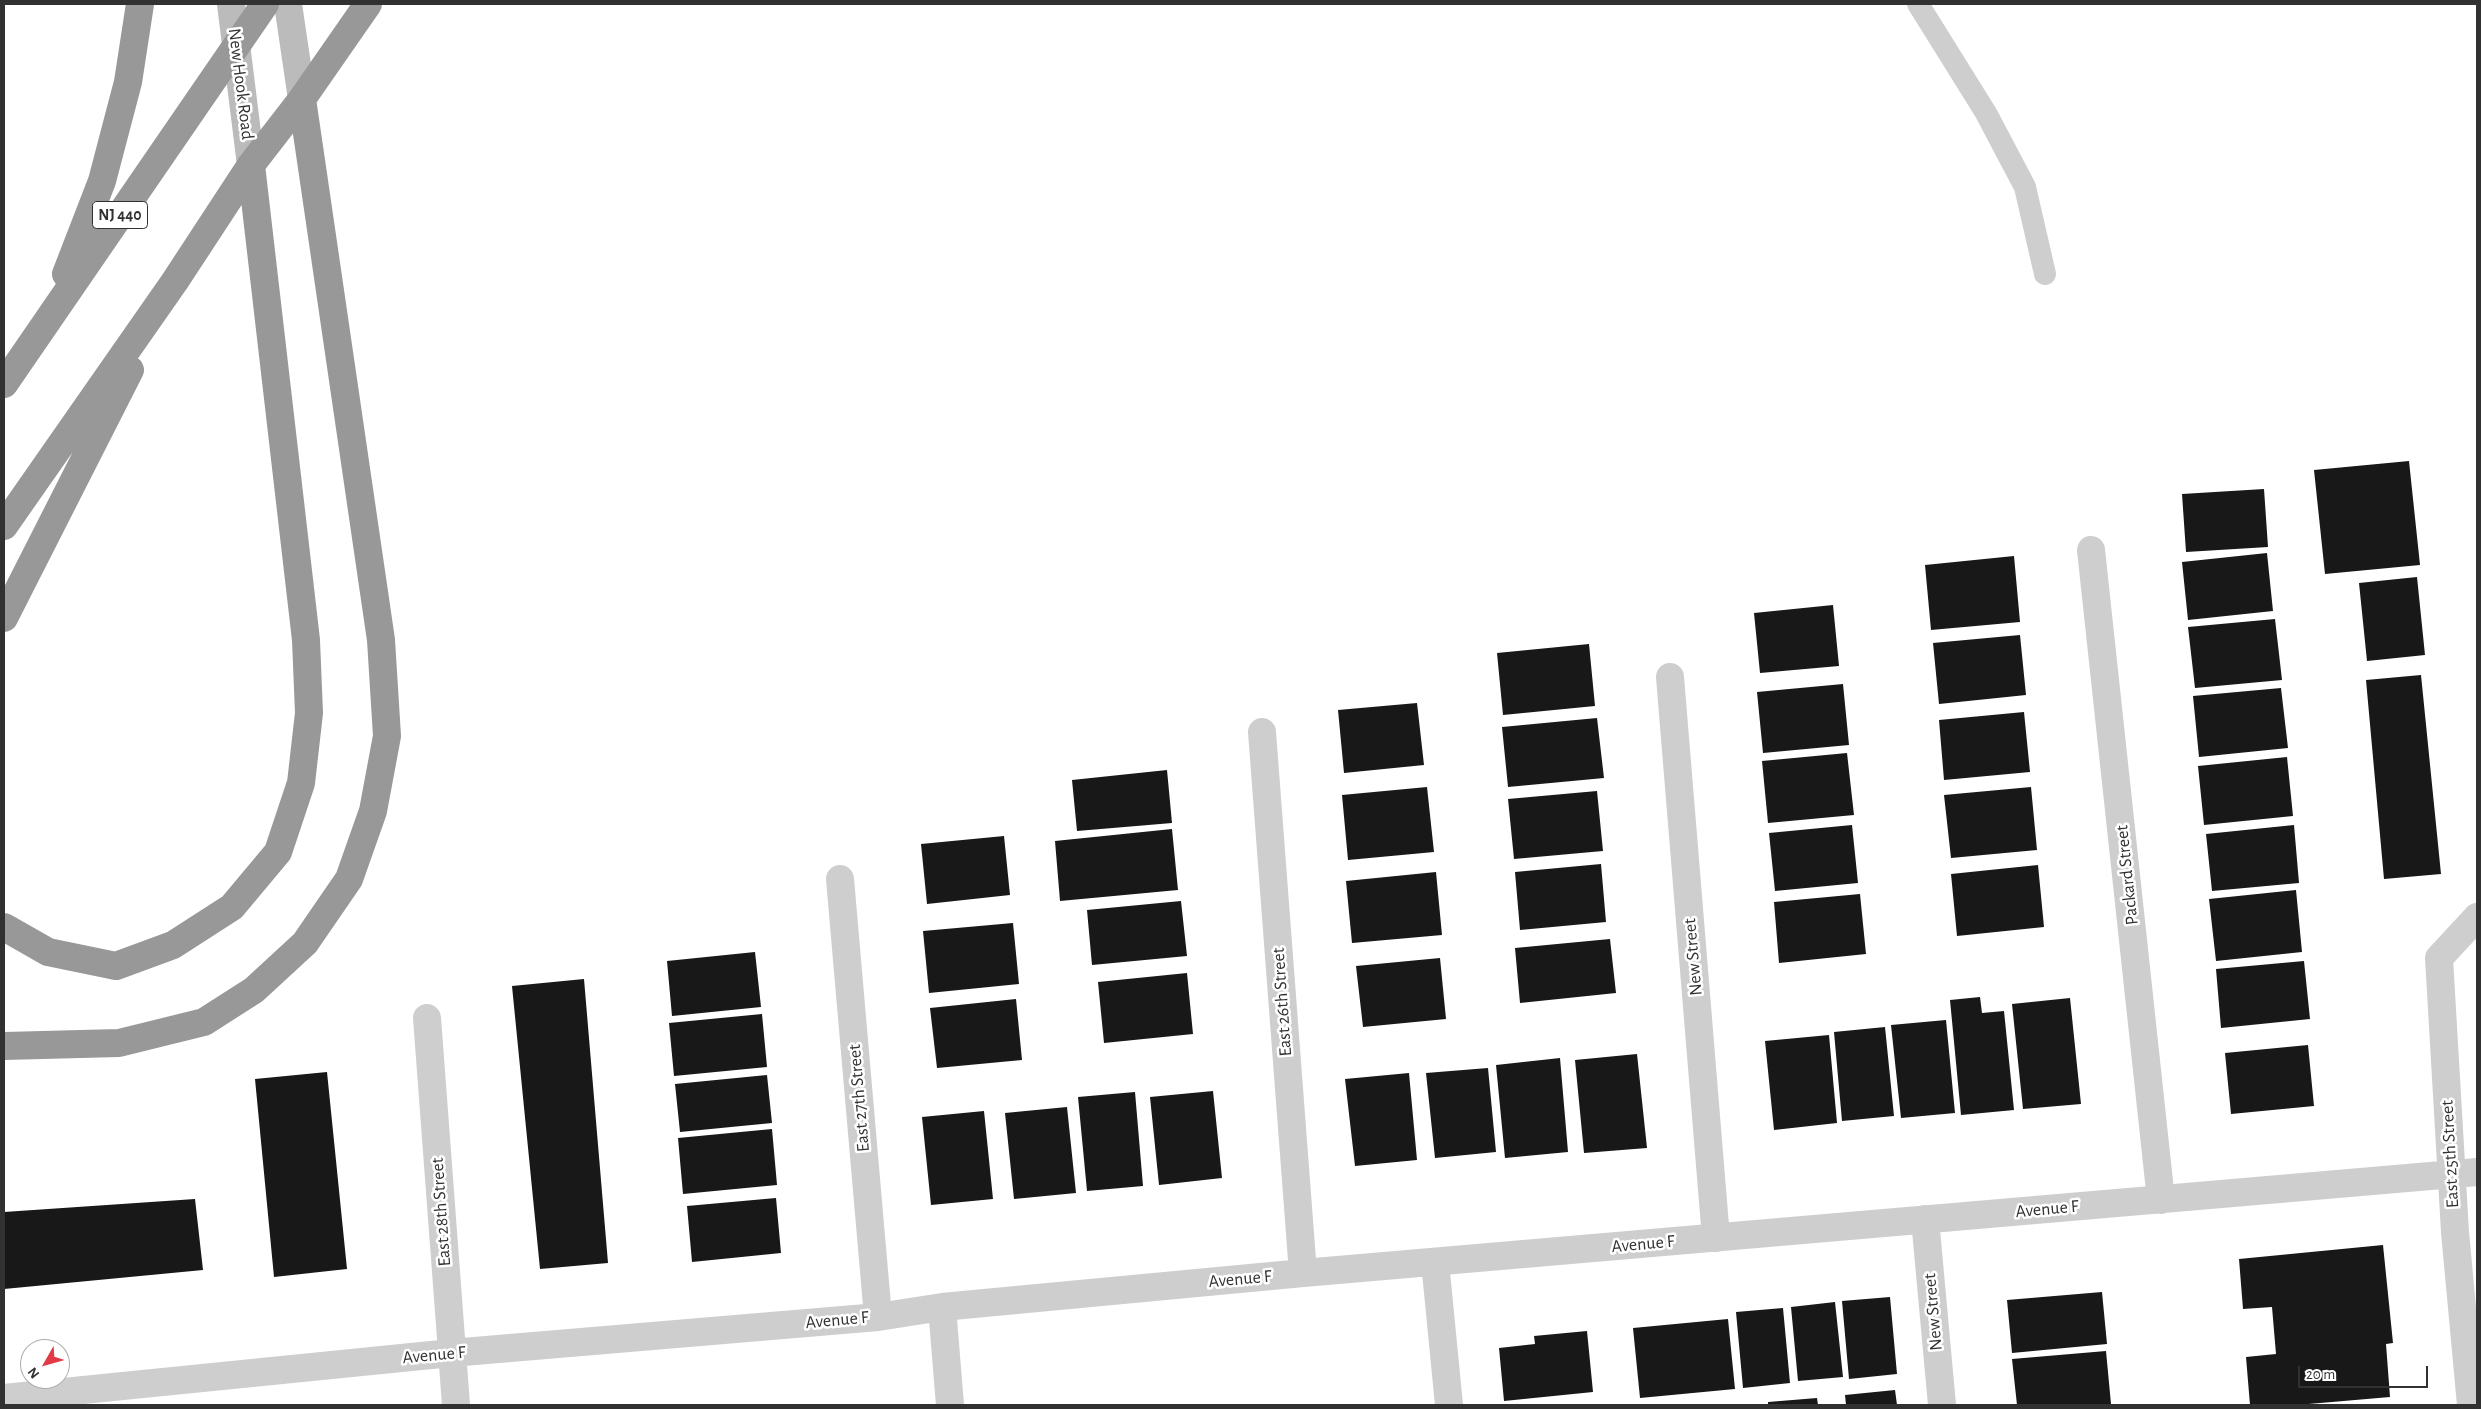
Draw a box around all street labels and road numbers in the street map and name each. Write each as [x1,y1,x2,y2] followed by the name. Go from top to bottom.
[223,27,259,141] street label: New Hook Road
[92,202,148,228] road number: NJ 440
[2111,824,2143,926] street label: Packard Street
[1679,917,1707,997] street label: New Street
[1267,947,1297,1057] street label: East 26th Street
[844,1043,874,1153] street label: East 27th Street
[2436,1099,2464,1209] street label: East 25th Street
[426,1157,456,1267] street label: East 28th Street
[2015,1195,2079,1223] street label: Avenue F
[1611,1230,1675,1258] street label: Avenue F
[1208,1265,1272,1293] street label: Avenue F
[1919,1272,1947,1352] street label: New Street
[805,1306,869,1334] street label: Avenue F
[402,1341,466,1369] street label: Avenue F

